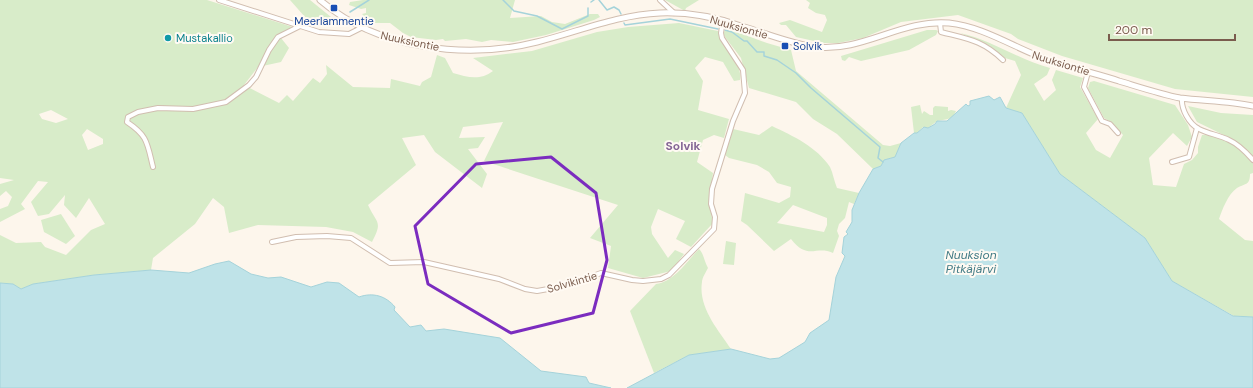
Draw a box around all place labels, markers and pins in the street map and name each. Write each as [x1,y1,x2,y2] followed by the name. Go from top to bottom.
[329,3,339,13] marker: Meerlammentie
[294,14,374,28] place label: Meerlammentie
[176,31,233,45] place label: Mustakallio
[163,33,173,43] marker: Mustakallio
[793,39,823,53] place label: Solvik
[780,41,790,51] marker: Solvik

